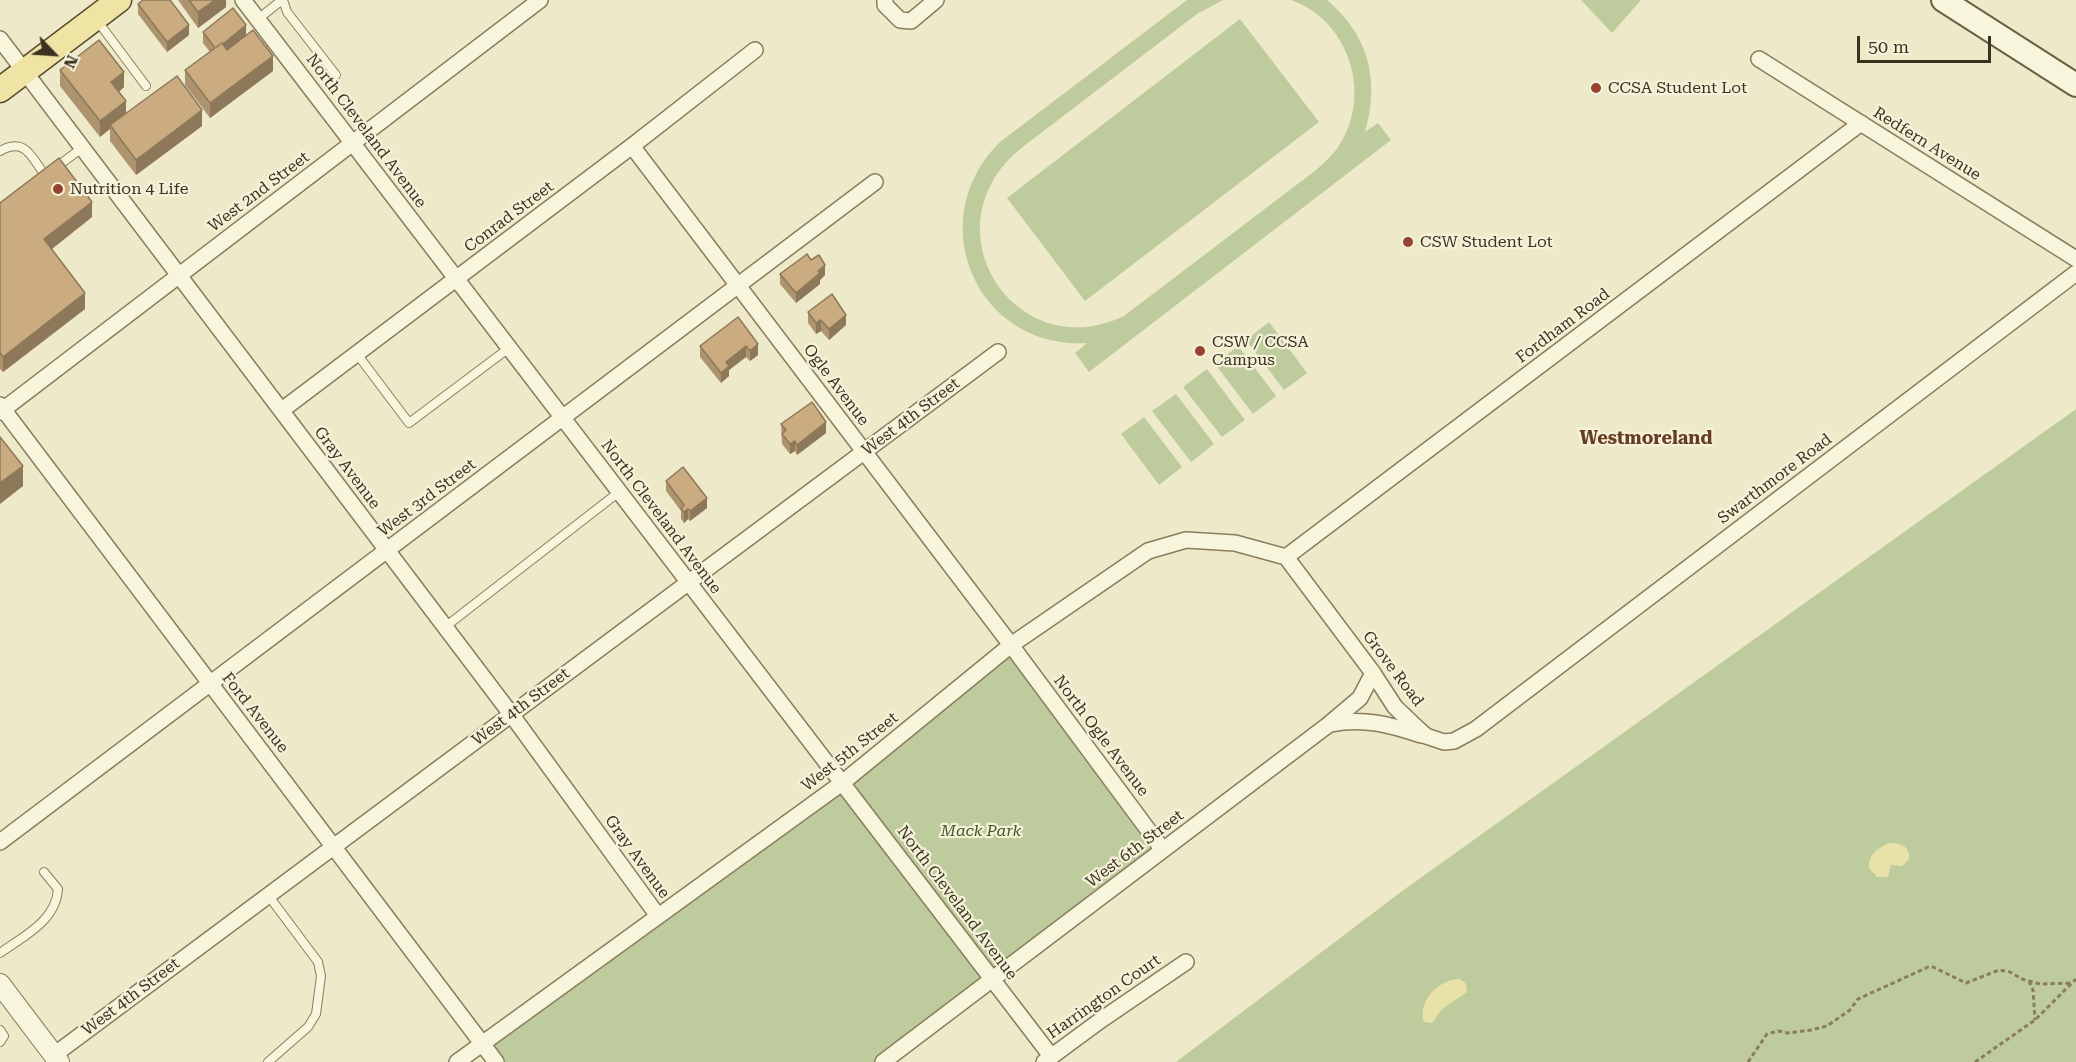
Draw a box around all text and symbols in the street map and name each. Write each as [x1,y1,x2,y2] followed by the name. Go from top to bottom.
[24,24,84,84] north arrow
[1860,24,1994,62] scale bar
[1868,36,1909,57] text: 50 m
[302,50,430,212] street label: North Cleveland Avenue
[60,52,82,71] text: N
[1608,78,1747,98] place label: CCSA Student Lot
[1589,81,1603,95] marker: CCSA Student Lot
[1870,103,1984,185] street label: Redfern Avenue
[205,148,313,236] street label: West 2nd Street
[461,177,557,257] street label: Conrad Street
[70,179,189,199] place label: Nutrition 4 Life
[51,182,65,196] marker: Nutrition 4 Life
[1420,232,1553,252] place label: CSW Student Lot
[1401,235,1415,249] marker: CSW Student Lot
[1512,285,1614,367] street label: Fordham Road
[1212,332,1309,370] place label: CSW / CCSA Campus
[799,341,873,429] street label: Ogle Avenue
[1193,344,1207,358] marker: CSW / CCSA Campus
[858,374,964,460] street label: West 4th Street
[310,423,384,513] street label: Gray Avenue
[1580,428,1712,450] district label: Westmoreland
[1714,430,1836,528] street label: Swarthmore Road
[597,436,725,598] street label: North Cleveland Avenue
[374,455,480,541] street label: West 3rd Street
[1358,627,1428,711] street label: Grove Road
[468,664,574,750] street label: West 4th Street
[218,669,292,757] street label: Ford Avenue
[1049,672,1153,800] street label: North Ogle Avenue
[798,708,902,796] street label: West 5th Street
[1082,806,1188,892] street label: West 6th Street
[600,812,674,902] street label: Gray Avenue
[941,821,1021,841] park label: Mack Park
[893,822,1021,984] street label: North Cleveland Avenue
[1044,951,1164,1043] street label: Harrington Court
[78,954,184,1040] street label: West 4th Street

